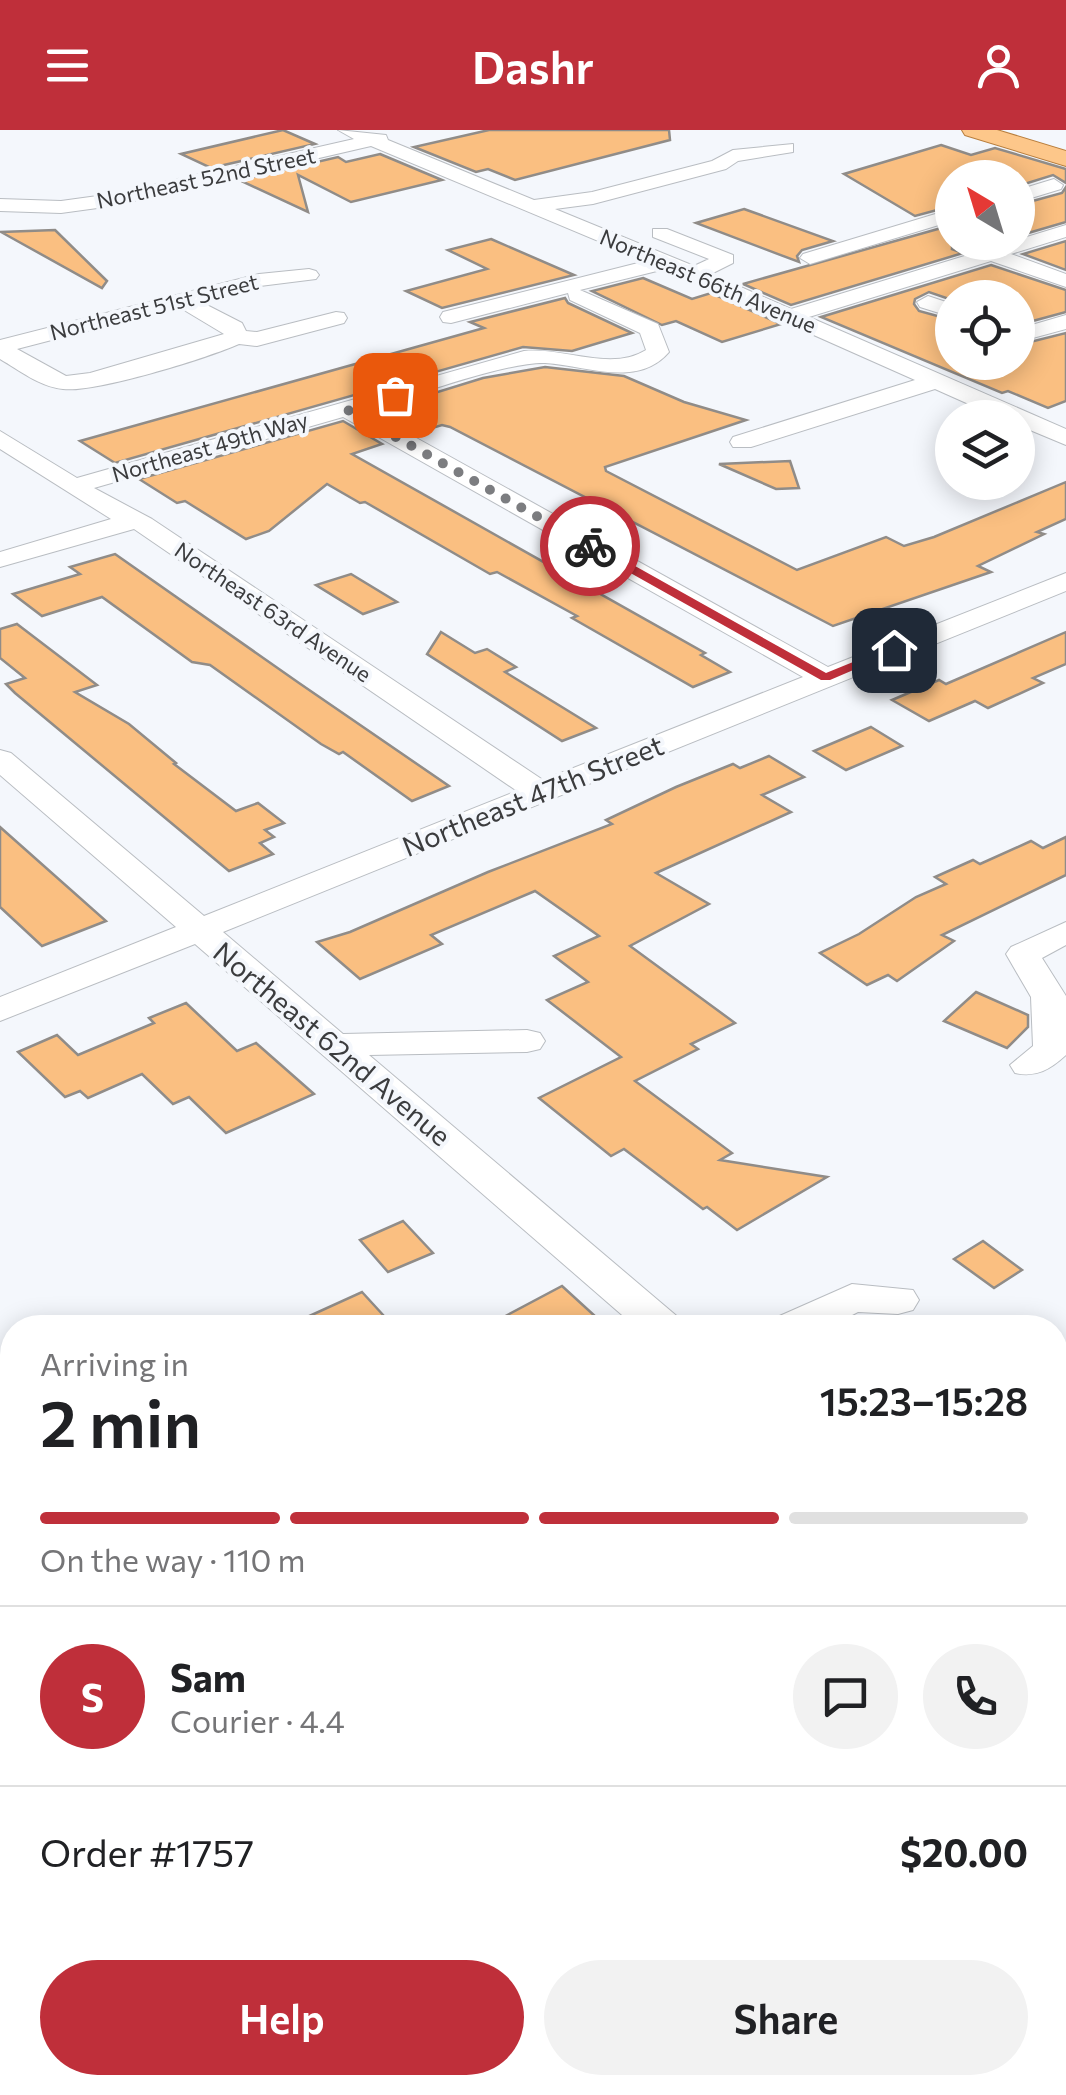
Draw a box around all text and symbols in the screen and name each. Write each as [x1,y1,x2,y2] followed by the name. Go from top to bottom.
[40,38,95,93] icon: menu
[472,38,594,93] text: Dashr
[971,38,1026,93] icon: person
[94,141,318,214] street label: Northeast 52nd Street
[935,160,1035,260] north arrow
[935,160,1035,500] map controls
[596,223,820,338] street label: Northeast 66th Avenue
[47,268,261,345] street label: Northeast 51st Street
[935,280,1035,380] button: locate
[353,353,438,438] pin
[368,368,423,423] icon: bag
[935,400,1035,500] button: layers
[109,406,311,487] street label: Northeast 49th Way
[540,496,640,596] courier
[563,519,618,574] icon: bike
[170,536,377,687] street label: Northeast 63rd Avenue
[852,608,937,693] pin
[867,623,922,678] icon: home
[397,727,668,863] street label: Northeast 47th Street
[207,934,458,1152] street label: Northeast 62nd Avenue
[40,1343,189,1383] text: Arriving in
[820,1377,1028,1424] text: 15:23–15:28
[40,1381,201,1460] text: 2 min
[40,1539,305,1579] text: On the way · 110 m
[793,1644,898,1749] button: chat
[923,1644,1028,1749] button: phone
[170,1653,246,1700] text: Sam
[81,1673,104,1720] text: S
[170,1700,345,1740] text: Courier · 4.4
[40,1828,254,1875] text: Order #1757
[900,1828,1028,1875] text: $20.00
[40,1960,524,2075] button: Help
[544,1960,1028,2075] button: Share

